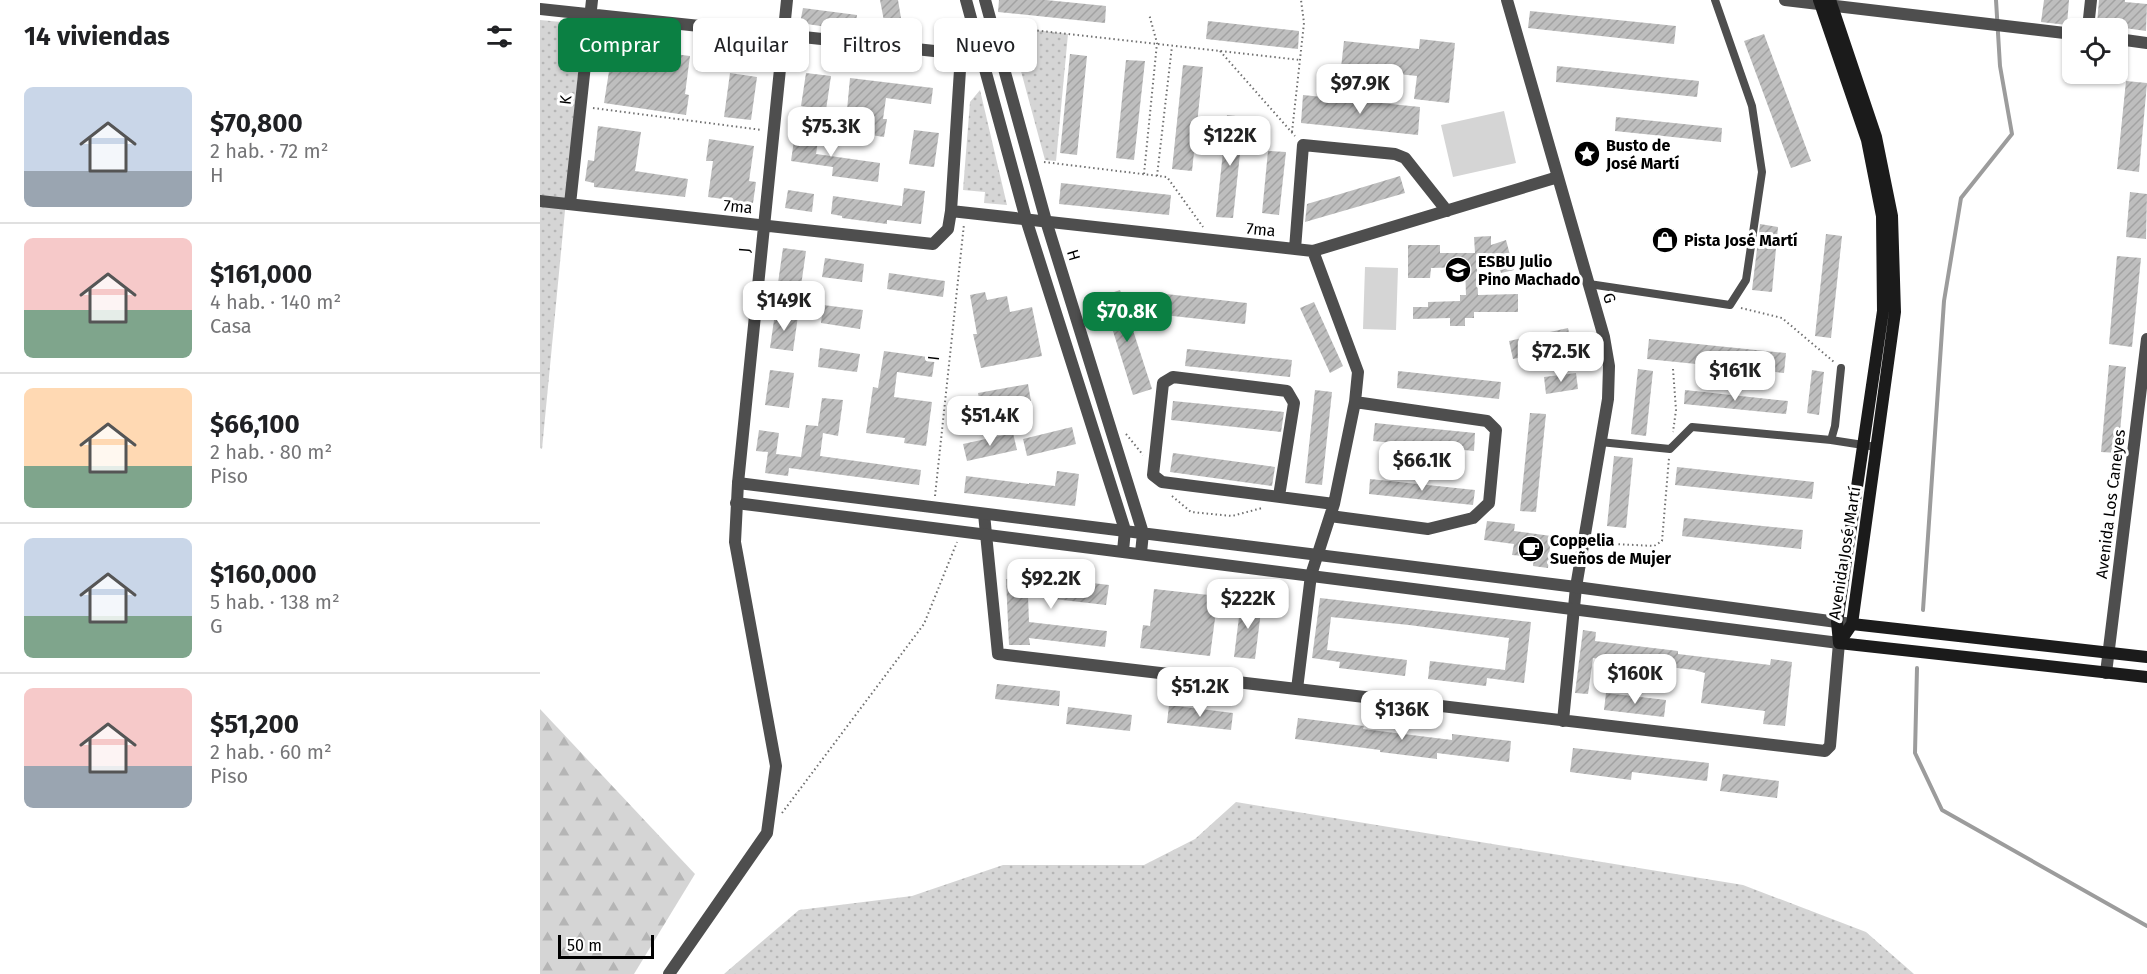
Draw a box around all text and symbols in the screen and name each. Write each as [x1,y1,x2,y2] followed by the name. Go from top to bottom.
[558,18,681,72] chip: Comprar
[693,18,809,72] chip: Alquilar
[821,18,922,72] chip: Filtros
[934,18,1037,72] chip: Nuevo
[2062,18,2128,84] map controls
[2062,18,2128,84] button: locate
[483,20,516,53] icon: filters
[24,21,170,52] text: 14 viviendas
[1311,64,1409,115] pin: $97.9K
[1330,71,1390,95] text: $97.9K
[556,94,575,106] street label: K
[782,107,880,158] pin: $75.3K
[210,108,303,139] text: $70,800
[72,111,144,183] icon: home
[802,114,860,138] text: $75.3K
[1188,116,1272,167] pin: $122K
[1204,123,1256,147] text: $122K
[1605,136,1680,173] place label: Busto de José Martí
[210,139,329,163] text: 2 hab. · 72 m²
[1572,139,1602,169] place icon: Busto de José Martí
[210,163,224,187] text: H
[722,196,754,217] street label: 7ma
[1245,219,1277,240] street label: 7ma
[1650,225,1680,255] shop icon: Pista José Martí
[1684,231,1798,250] place label: Pista José Martí
[735,247,754,253] street label: J
[1063,247,1084,263] street label: H
[1478,252,1580,289] place label: ESBU Julio Pino Machado
[1443,255,1473,285] school or university icon: ESBU Julio Pino Machado
[210,259,312,290] text: $161,000
[72,262,144,334] icon: home
[742,281,826,332] pin: $149K
[757,288,811,312] text: $149K
[210,290,341,314] text: 4 hab. · 140 m²
[1599,291,1620,306] street label: G
[1078,292,1176,343] pin: $70.8K
[1097,299,1157,323] text: $70.8K
[210,314,252,338] text: Casa
[1512,332,1610,383] pin: $72.5K
[1532,339,1590,363] text: $72.5K
[1693,351,1777,402] pin: $161K
[924,355,943,361] street label: I
[1709,358,1761,382] text: $161K
[941,396,1039,447] pin: $51.4K
[961,403,1019,427] text: $51.4K
[210,409,300,440] text: $66,100
[72,412,144,484] icon: home
[2092,428,2129,580] street label: Avenida Los Caneyes
[210,440,332,464] text: 2 hab. · 80 m²
[1373,441,1471,492] pin: $66.1K
[1393,448,1451,472] text: $66.1K
[210,464,248,488] text: Piso
[1825,485,1864,621] street label: Avenida José Martí
[1550,531,1672,568] place label: Coppelia Sueños de Mujer
[1516,534,1546,564] cafe icon: Coppelia Sueños de Mujer
[210,559,317,590] text: $160,000
[1002,559,1100,610] pin: $92.2K
[72,562,144,634] icon: home
[1021,566,1081,590] text: $92.2K
[1206,579,1290,630] pin: $222K
[1221,586,1275,610] text: $222K
[210,590,340,614] text: 5 hab. · 138 m²
[210,614,223,638] text: G
[1593,654,1677,705] pin: $160K
[1607,661,1663,685] text: $160K
[1151,667,1249,718] pin: $51.2K
[1171,674,1229,698] text: $51.2K
[1360,690,1444,741] pin: $136K
[1375,697,1429,721] text: $136K
[210,709,299,740] text: $51,200
[72,712,144,784] icon: home
[210,740,332,764] text: 2 hab. · 60 m²
[210,764,248,788] text: Piso
[558,932,654,960] scale bar
[567,936,602,955] text: 50 m

